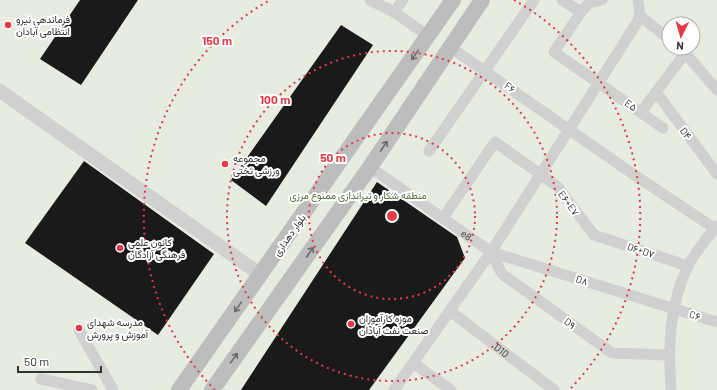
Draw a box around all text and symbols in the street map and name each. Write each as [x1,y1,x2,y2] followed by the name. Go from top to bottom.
[16,13,71,38] place label: فرماندهی نیرو انتظامی آبادان
[661,16,701,56] north arrow
[3,20,13,30] marker: فرماندهی نیرو انتظامی آبادان
[202,33,232,47] text: 150 m
[676,40,684,53] text: N
[411,49,419,60] one-way arrow
[502,79,518,95] street label: F۶
[260,92,290,106] text: 100 m
[623,97,639,113] street label: E۵
[678,125,695,142] street label: D۴
[380,141,388,152] one-way arrow
[320,150,346,164] text: 50 m
[233,152,280,177] place label: مجموعه ورزشی تختی
[220,159,230,169] marker: مجموعه ورزشی تختی
[556,188,582,218] street label: E۶+E۷
[289,189,427,202] park label: منطقه شکار و تیراندازی ممنوع مرزی
[385,209,399,223] centre of rings
[270,212,309,259] street label: بلوار دهداری
[459,227,474,243] street label: e8
[128,236,186,261] place label: کانون علمی فرهنگی آزادگان
[626,240,656,260] street label: D۶+D۷
[115,243,125,253] marker: کانون علمی فرهنگی آزادگان
[306,247,314,258] one-way arrow
[574,272,590,288] street label: D۸
[234,301,242,312] one-way arrow
[688,308,702,322] street label: C۶
[359,312,429,337] place label: موزه کارآموزان صنعت نفت آبادان
[562,315,578,331] street label: D۹
[87,316,149,342] place label: مدرسه شهدای آموزش و پرورش
[346,319,356,329] marker: موزه کارآموزان صنعت نفت آبادان
[74,323,84,333] marker: مدرسه شهدای آموزش و پرورش
[492,341,511,360] street label: D10
[18,348,101,374] scale bar
[230,353,239,364] one-way arrow
[24,354,49,368] text: 50 m

